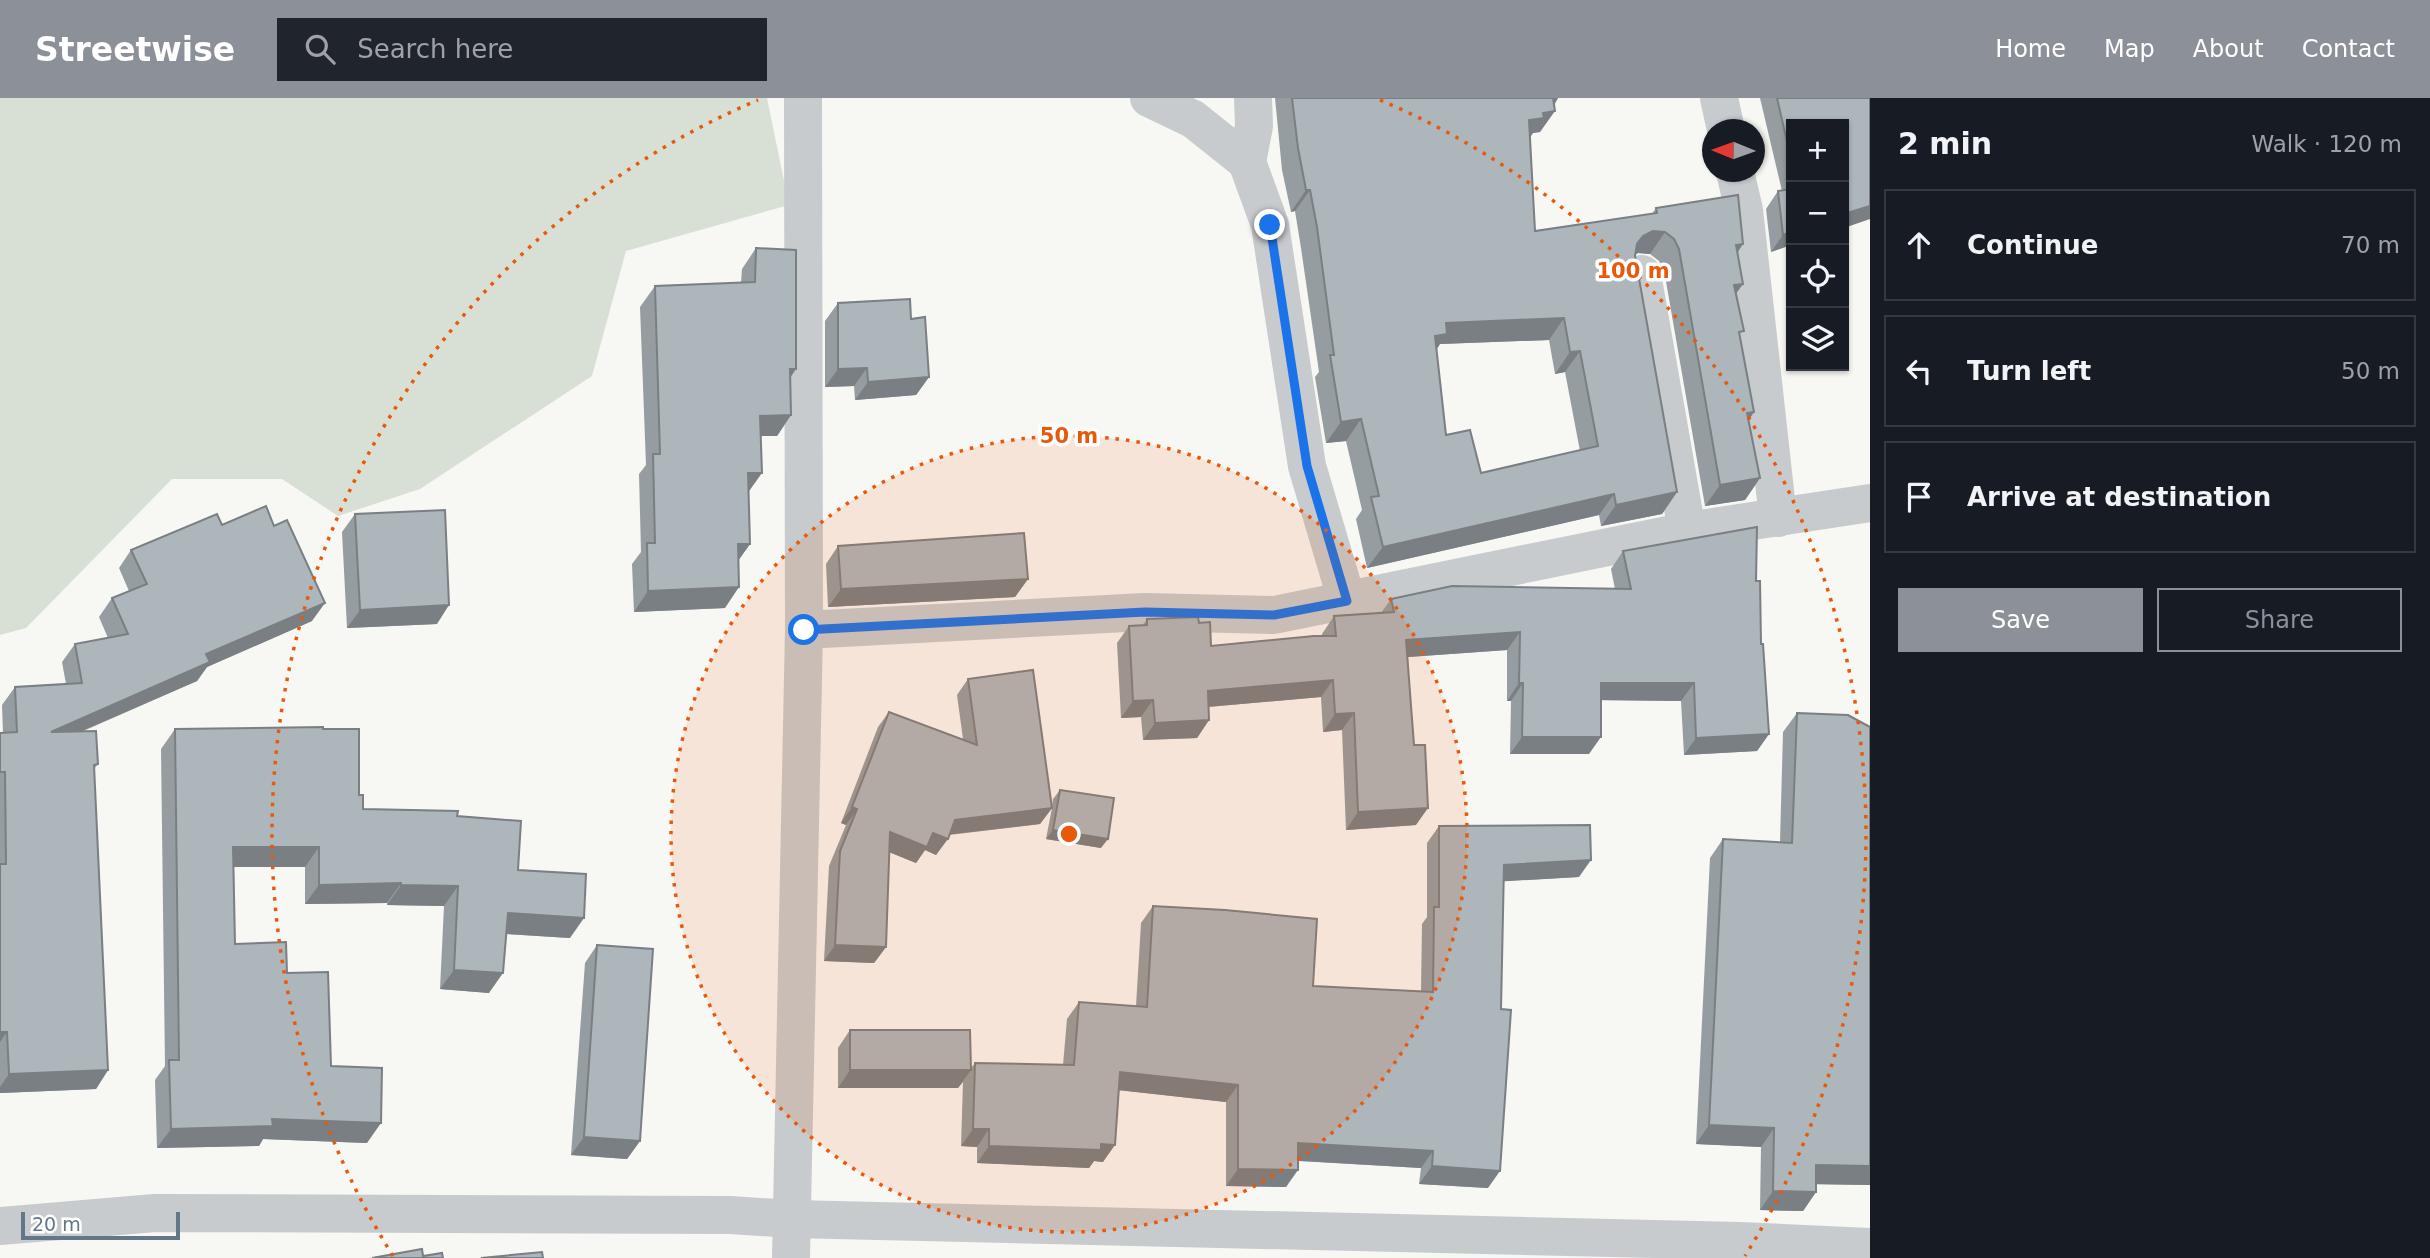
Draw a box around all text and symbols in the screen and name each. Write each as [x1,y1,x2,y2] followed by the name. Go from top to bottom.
[277,18,767,81] search box
[35,30,235,69] text: Streetwise
[301,30,339,68] icon: search
[357,34,513,64] text: Search here
[1995,35,2066,63] text: Home
[2104,35,2155,63] text: Map
[2193,35,2264,63] text: About
[2302,35,2395,63] text: Contact
[1702,119,1765,182] north arrow
[1786,119,1849,371] map controls
[1786,119,1849,182] button: +
[1898,126,1992,161] text: 2 min
[2251,131,2402,157] text: Walk · 120 m
[1786,182,1849,245] button: −
[1254,209,1285,240] route end
[1900,226,1938,264] icon: ahead
[1967,230,2098,260] text: Continue
[2341,232,2400,258] text: 70 m
[1786,245,1849,308] button: locate
[1596,259,1670,283] text: 100 m
[1786,308,1849,371] button: layers
[1900,352,1938,390] icon: left
[1967,356,2091,386] text: Turn left
[2341,358,2400,384] text: 50 m
[1040,424,1098,448] text: 50 m
[1900,478,1938,516] icon: arrive
[1967,482,2271,512] text: Arrive at destination
[1898,588,2143,652] button: Save
[2157,588,2402,652] button: Share
[788,614,819,645] route start
[1057,822,1081,846] centre of rings
[21,1209,180,1241] scale bar
[32,1213,81,1235] text: 20 m

